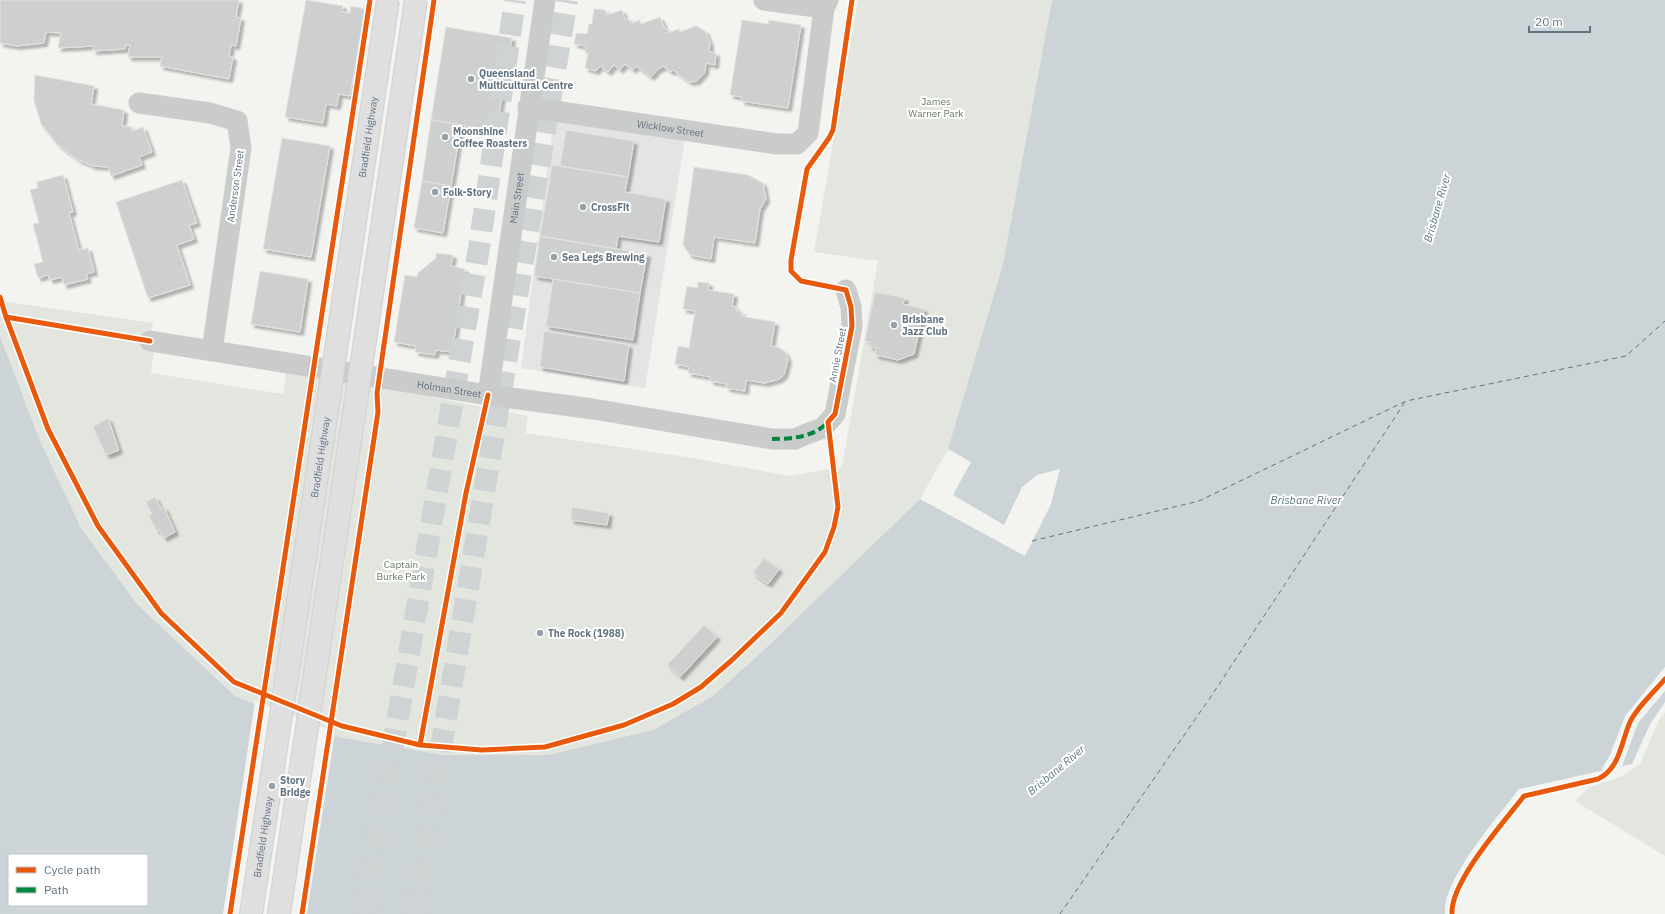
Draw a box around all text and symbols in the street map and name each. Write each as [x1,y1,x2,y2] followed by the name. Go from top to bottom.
[1529,8,1590,34] scale bar
[1535,14,1563,29] text: 20 m
[479,67,574,92] place label: Queensland Multicultural Centre
[466,74,476,84] marker: Queensland Multicultural Centre
[908,95,964,120] park label: James Warner Park
[356,96,381,178] street label: Bradfield Highway
[636,117,705,140] street label: Wicklow Street
[453,125,527,150] place label: Moonshine Coffee Roasters
[440,132,450,142] marker: Moonshine Coffee Roasters
[224,149,247,223] street label: Anderson Street
[507,171,527,225] street label: Main Street
[1421,171,1454,244] water label: Brisbane River
[443,186,492,199] place label: Folk-Story
[430,187,440,197] marker: Folk-Story
[591,201,630,214] place label: CrossFit
[578,202,588,212] marker: CrossFit
[562,251,645,264] place label: Sea Legs Brewing
[549,252,559,262] marker: Sea Legs Brewing
[902,313,948,338] place label: Brisbane Jazz Club
[889,320,899,330] marker: Brisbane Jazz Club
[826,326,849,384] street label: Annie Street
[416,378,483,401] street label: Holman Street
[308,416,333,499] street label: Bradfield Highway
[1271,493,1342,507] water label: Brisbane River
[376,558,426,583] park label: Captain Burke Park
[548,627,625,640] place label: The Rock (1988)
[535,628,545,638] marker: The Rock (1988)
[1024,741,1088,798] water label: Brisbane River
[280,774,311,799] place label: Story Bridge
[267,781,277,791] marker: Story Bridge
[251,796,276,878] street label: Bradfield Highway
[8,854,148,906] legend
[44,862,101,877] text: Cycle path
[44,882,69,897] text: Path

